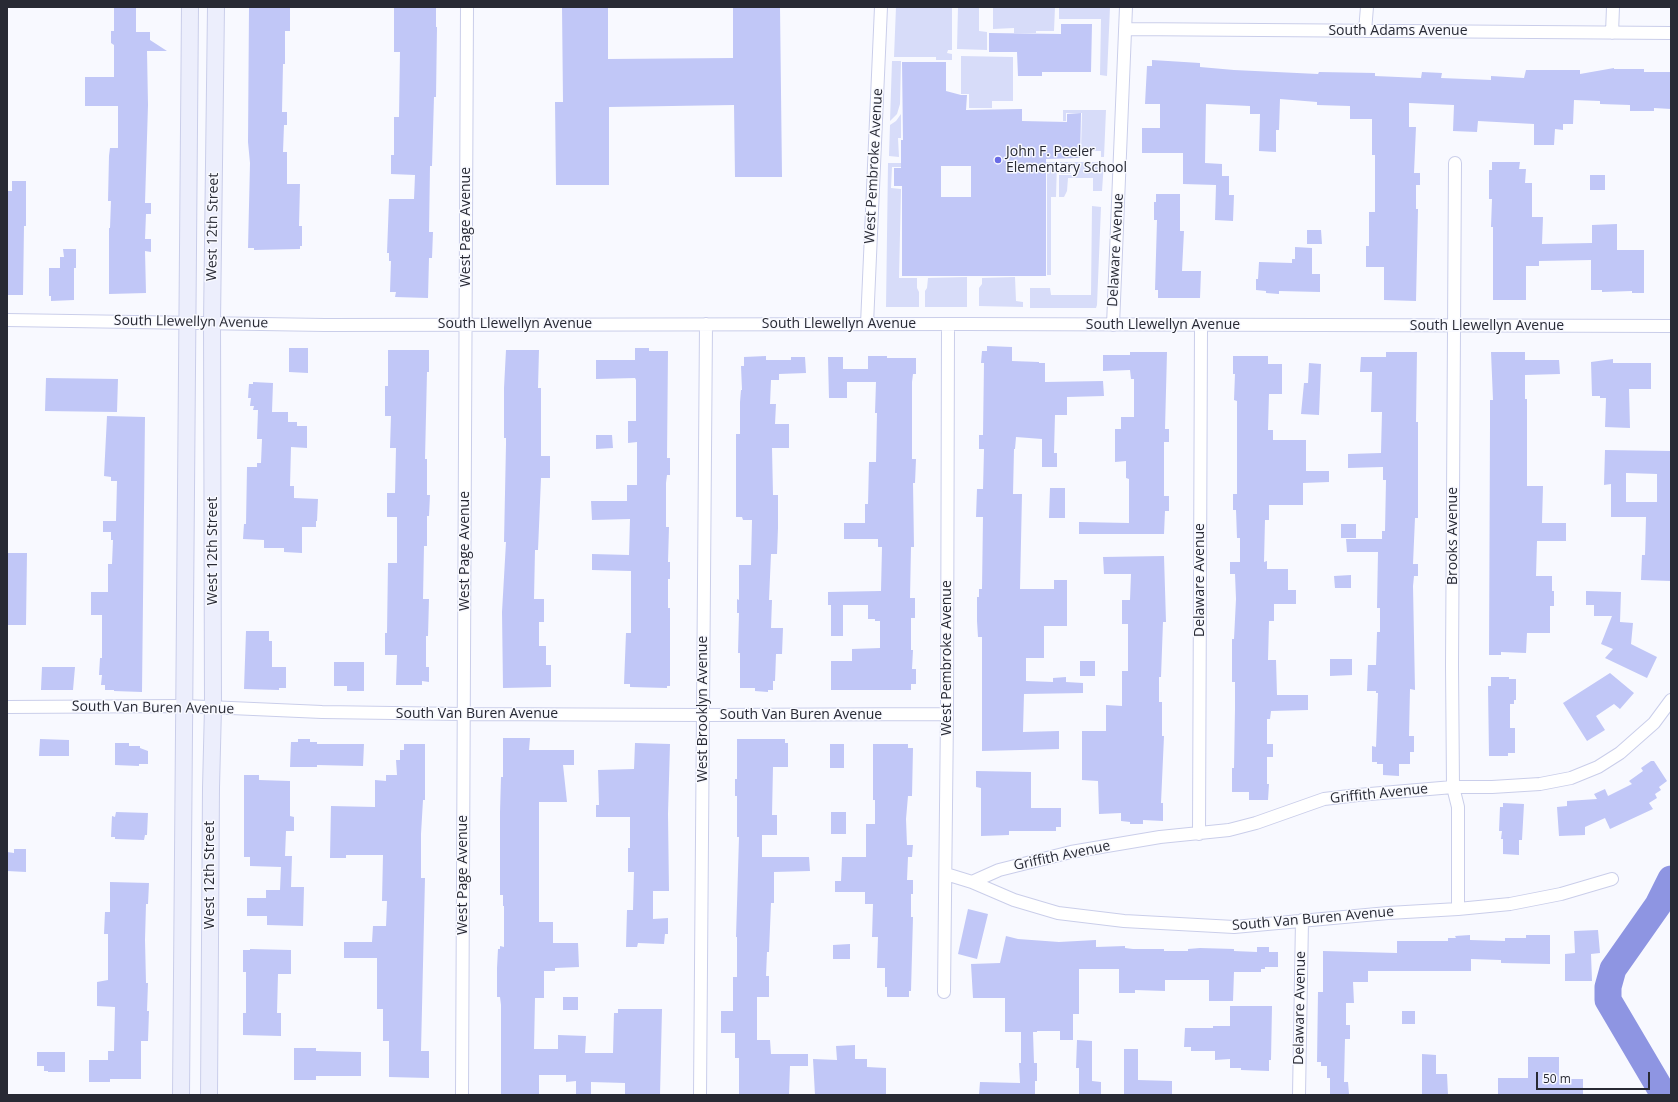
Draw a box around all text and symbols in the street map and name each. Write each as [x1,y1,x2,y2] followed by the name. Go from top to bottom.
[1328,23,1468,39] street label: South Adams Avenue
[862,88,886,244] street label: West Pembroke Avenue
[1006,144,1127,176] place label: John F. Peeler Elementary School
[993,155,1003,165] marker: John F. Peeler Elementary School
[458,167,474,287] street label: West Page Avenue
[204,173,222,281] street label: West 12th Street
[1105,193,1127,307] street label: Delaware Avenue
[114,312,268,332] street label: South Llewellyn Avenue
[438,316,592,332] street label: South Llewellyn Avenue
[762,316,916,332] street label: South Llewellyn Avenue
[1086,317,1240,333] street label: South Llewellyn Avenue
[1410,318,1564,334] street label: South Llewellyn Avenue
[1445,487,1461,585] street label: Brooks Avenue
[457,491,473,611] street label: West Page Avenue
[205,497,221,605] street label: West 12th Street
[1192,523,1208,637] street label: Delaware Avenue
[939,580,955,736] street label: West Pembroke Avenue
[695,636,711,782] street label: West Brooklyn Avenue
[72,698,234,718] street label: South Van Buren Avenue
[396,706,558,722] street label: South Van Buren Avenue
[720,707,882,723] street label: South Van Buren Avenue
[1329,781,1429,807] street label: Griffith Avenue
[455,815,471,935] street label: West Page Avenue
[202,821,218,929] street label: West 12th Street
[1012,838,1112,874] street label: Griffith Avenue
[1231,904,1395,934] street label: South Van Buren Avenue
[1291,951,1309,1065] street label: Delaware Avenue
[1538,1064,1652,1090] scale bar
[1543,1070,1571,1087] text: 50 m

